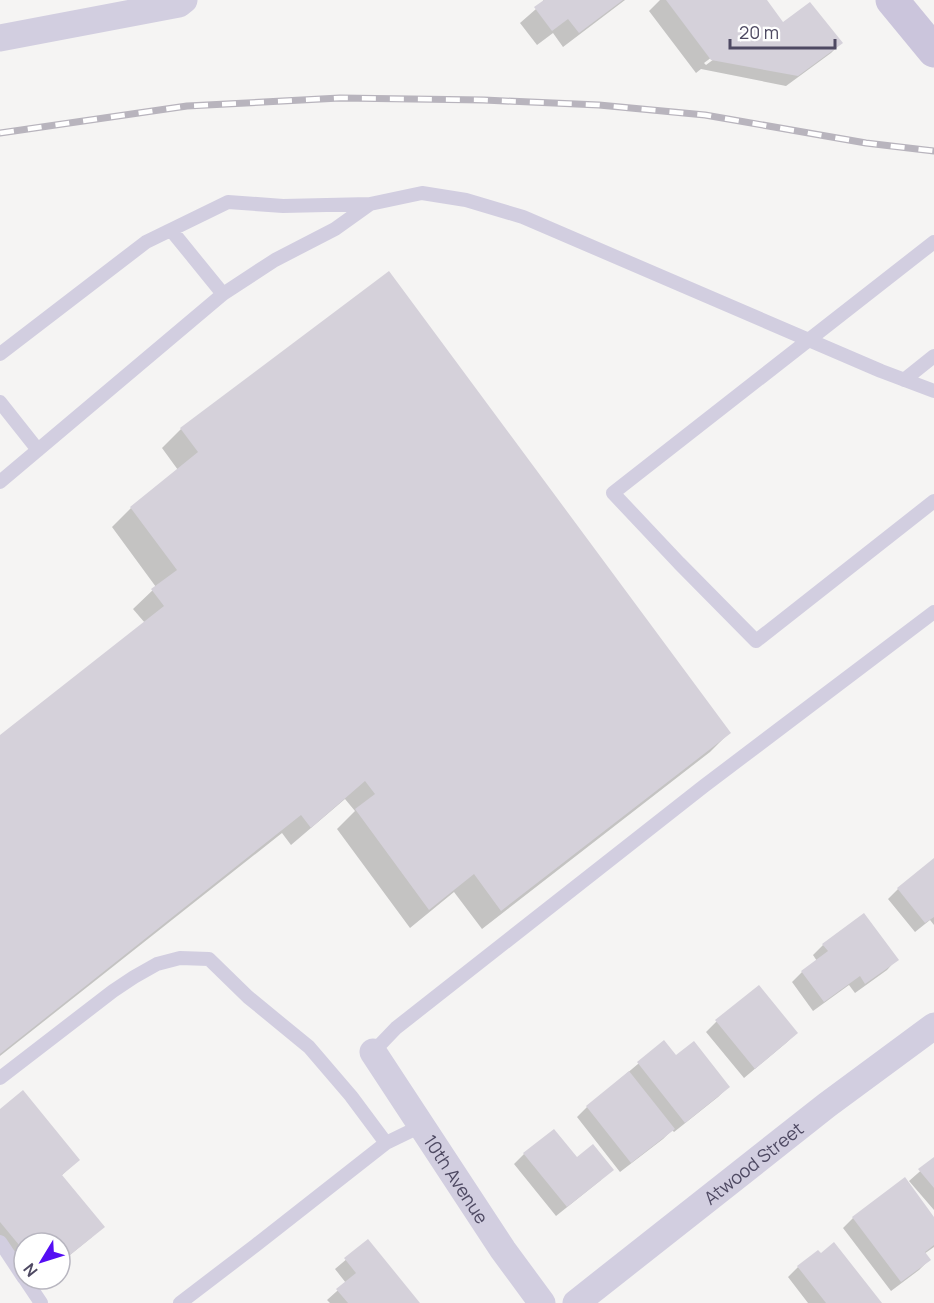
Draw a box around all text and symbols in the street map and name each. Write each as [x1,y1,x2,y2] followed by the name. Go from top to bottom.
[730,12,835,50] scale bar
[739,20,779,44] text: 20 m
[699,1116,808,1210] street label: Atwood Street
[419,1130,494,1228] street label: 10th Avenue
[12,1231,72,1291] north arrow
[18,1259,42,1282] text: N

